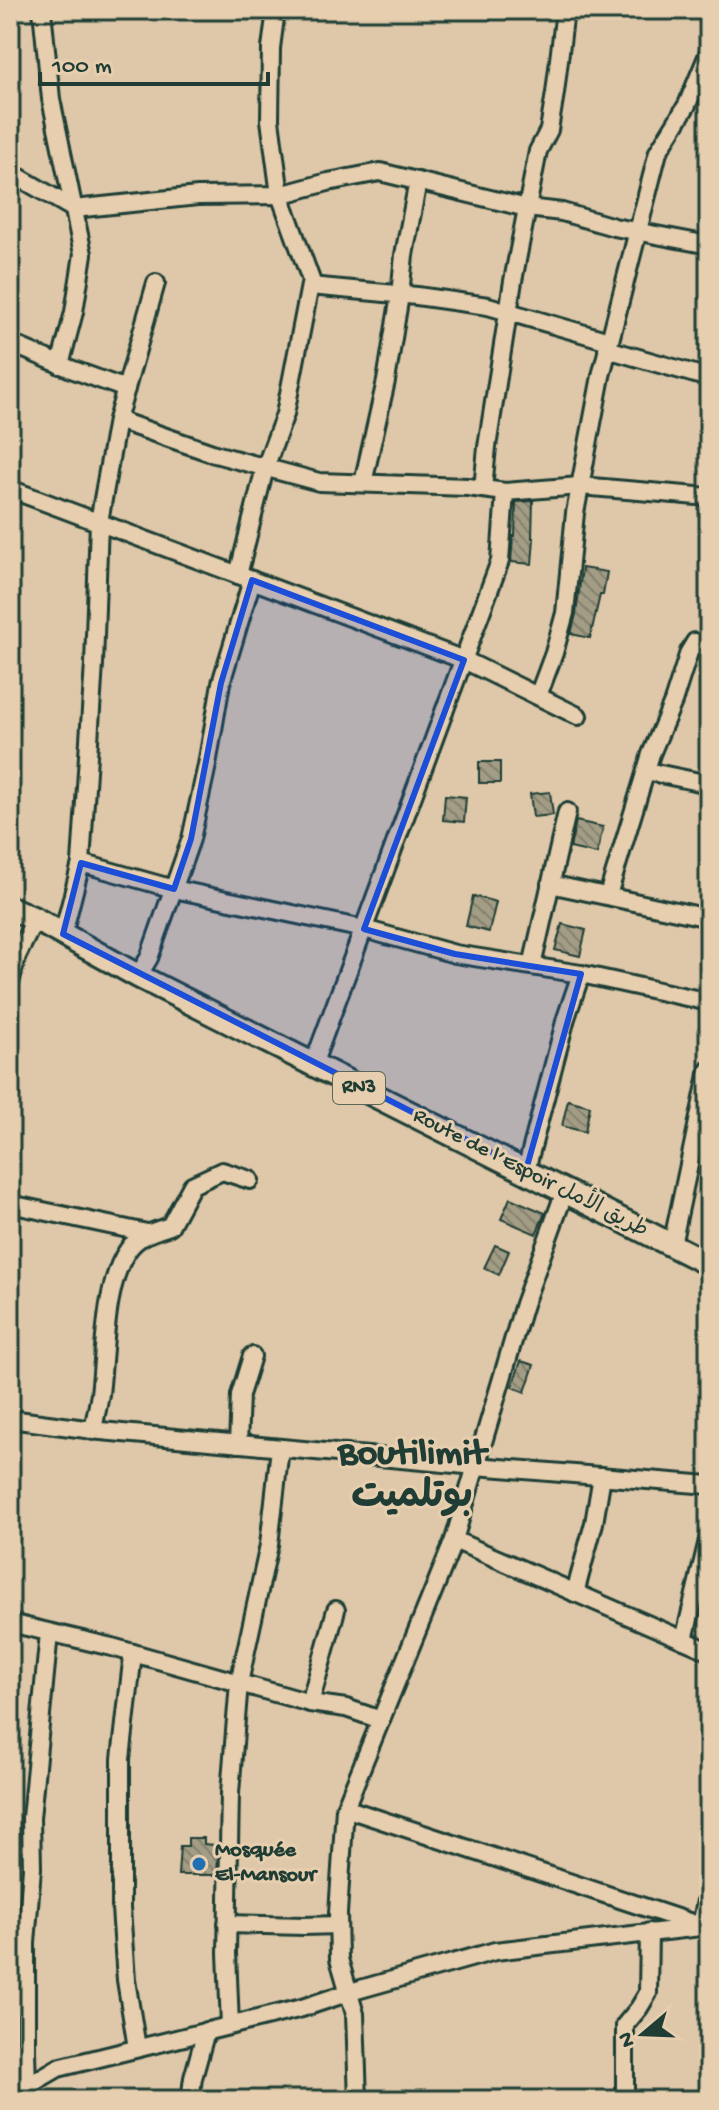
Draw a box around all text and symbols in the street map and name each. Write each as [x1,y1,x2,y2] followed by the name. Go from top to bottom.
[40,36,268,86] scale bar
[51,53,112,82] text: 100 m
[333,1072,385,1104] road number: RN3
[408,1098,655,1245] street label: Route de l’Espoir طريق الأمل
[336,1433,490,1521] district label: Boutilimit بوتلميت
[215,1838,318,1889] place label: Mosquée El-Mansour
[190,1855,208,1873] marker: Mosquée El-Mansour
[603,1994,683,2074] north arrow
[613,2028,643,2050] text: N

